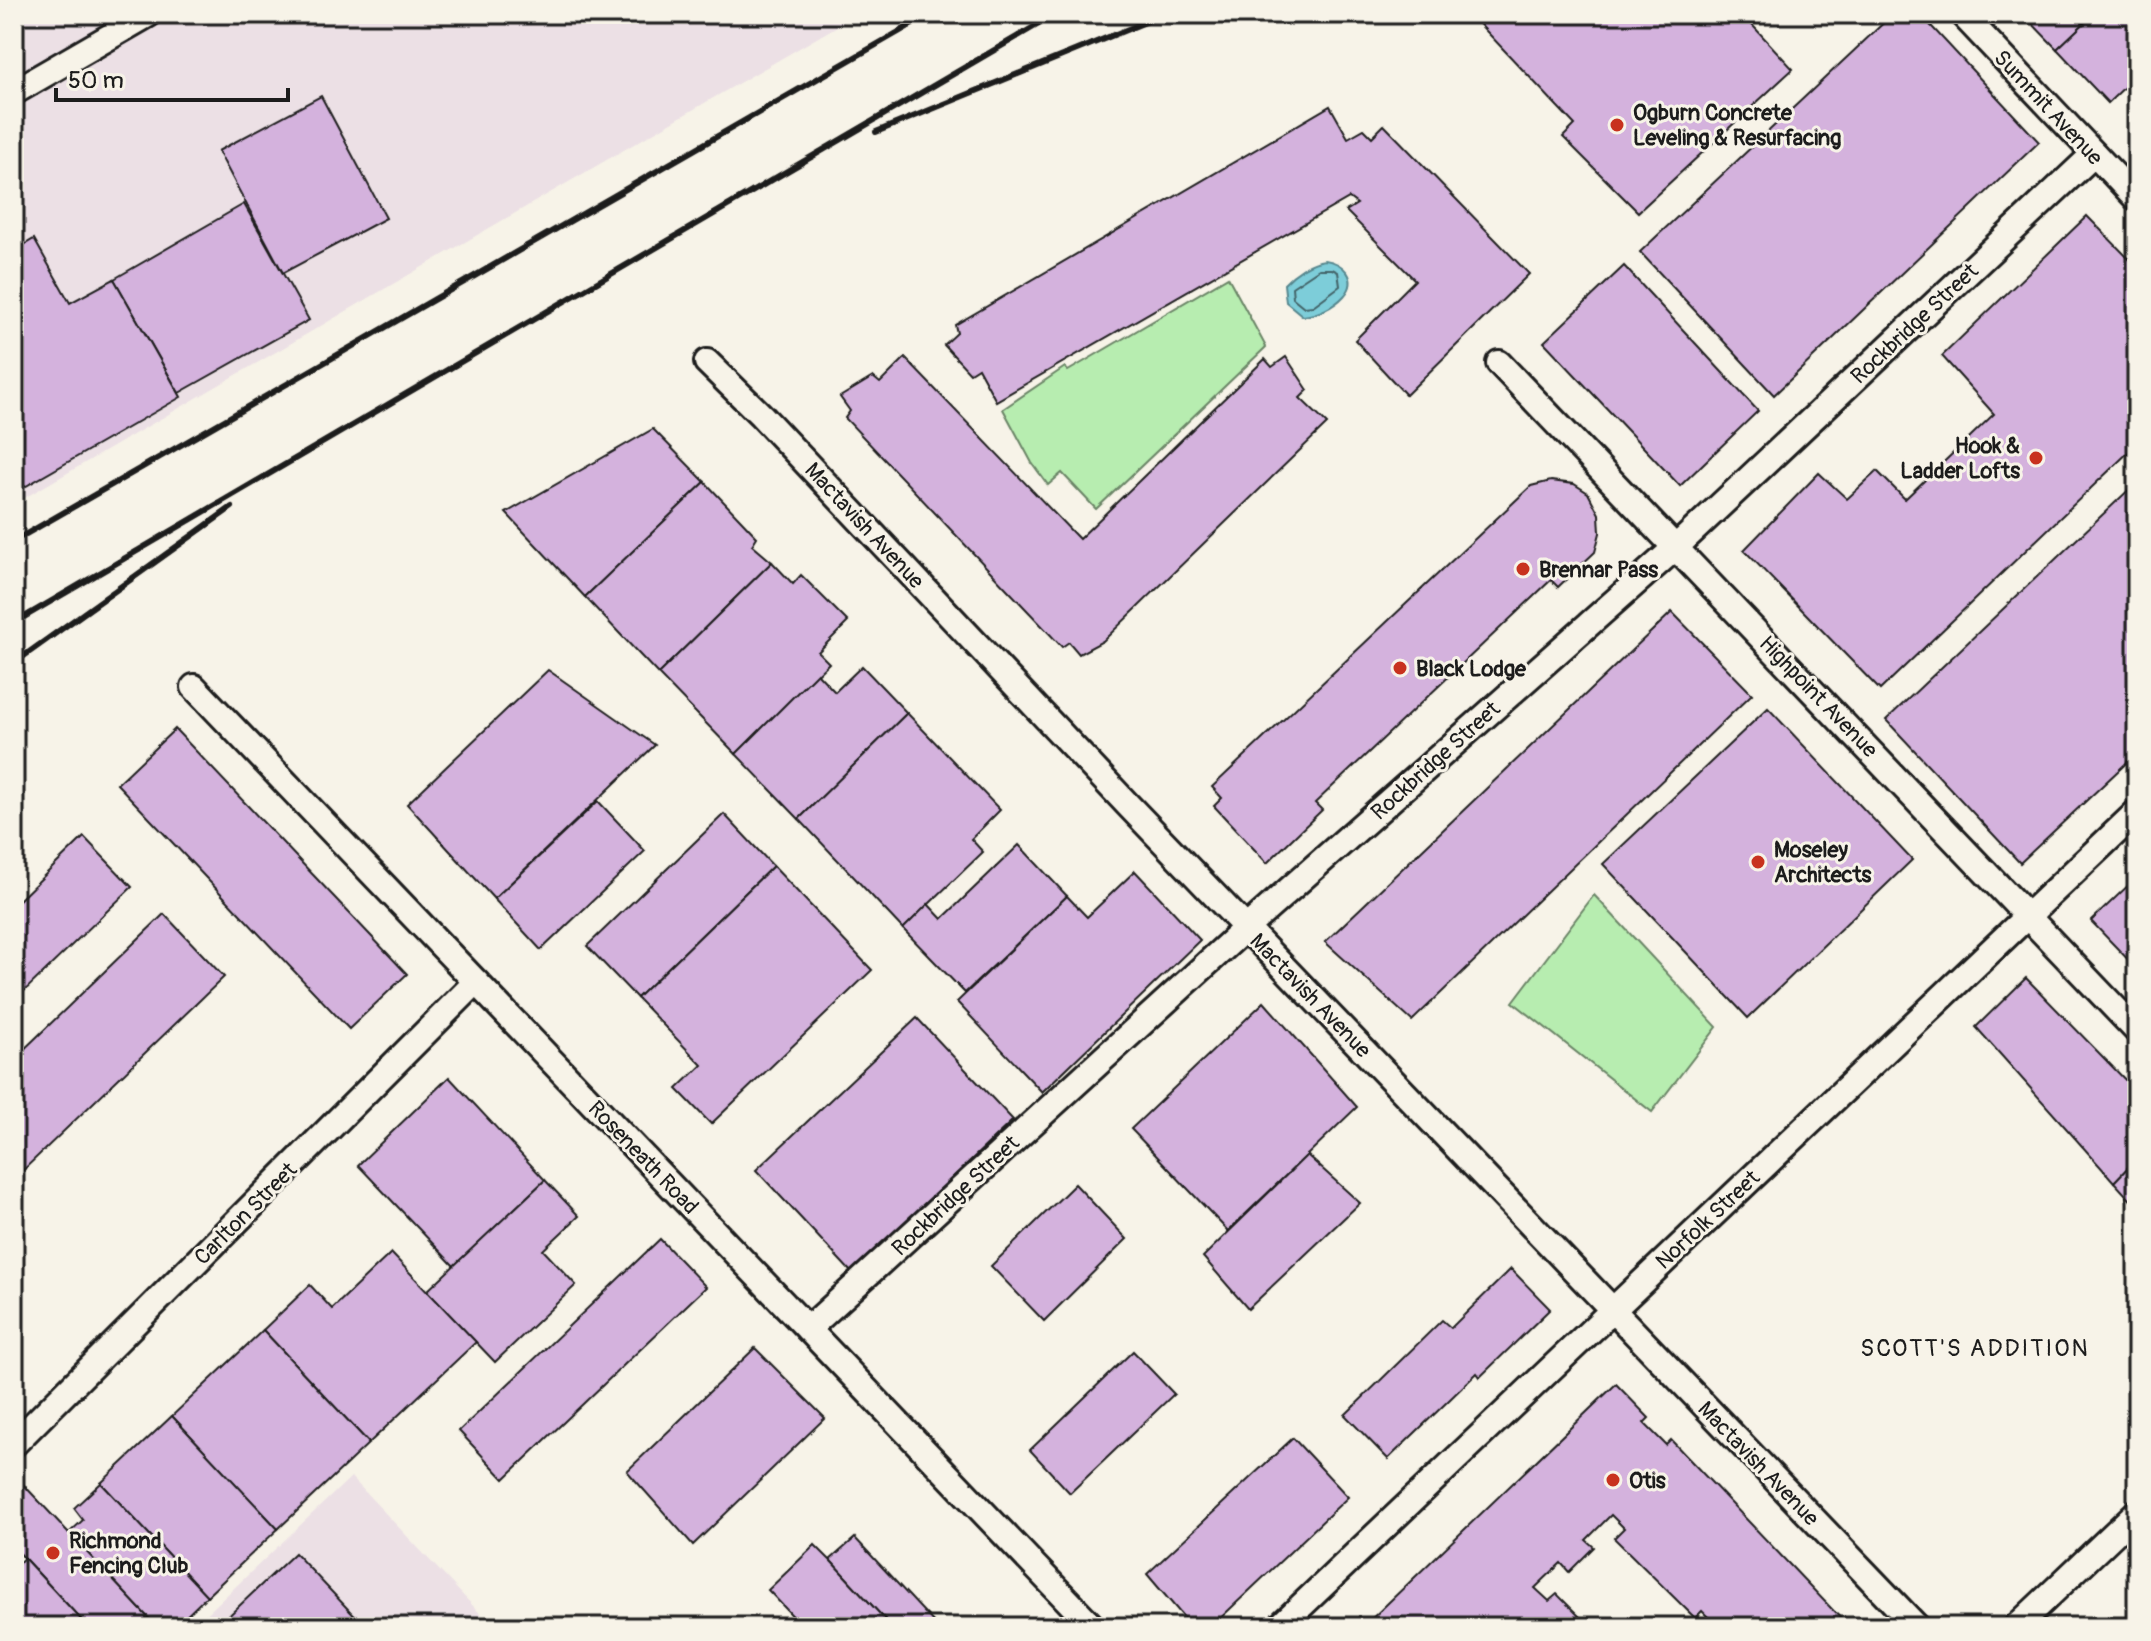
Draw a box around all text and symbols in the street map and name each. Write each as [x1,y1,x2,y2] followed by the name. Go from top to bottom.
[1988,44,2109,171] street label: Summit Avenue
[56,52,288,102] scale bar
[68,66,124,95] text: 50 m
[1633,99,1841,152] place label: Ogburn Concrete Leveling & Resurfacing
[1608,116,1626,134] marker: Ogburn Concrete Leveling & Resurfacing
[1845,257,1984,390] street label: Rockbridge Street
[1900,432,2020,485] place label: Hook & Ladder Lofts
[2027,449,2045,467] marker: Hook & Ladder Lofts
[799,457,930,595] street label: Mactavish Avenue
[1539,556,1658,584] place label: Brennar Pass
[1514,560,1532,578] marker: Brennar Pass
[1753,630,1884,764] street label: Highpoint Avenue
[1416,655,1527,683] place label: Black Lodge
[1391,659,1409,677] marker: Black Lodge
[1365,695,1506,826] street label: Rockbridge Street
[1774,836,1872,889] place label: Moseley Architects
[1749,853,1767,871] marker: Moseley Architects
[1244,927,1377,1064] street label: Mactavish Avenue
[582,1095,704,1220] street label: Roseneath Road
[886,1129,1025,1262] street label: Rockbridge Street
[188,1156,303,1271] street label: Carlton Street
[1650,1164,1766,1275] street label: Norfolk Street
[1860,1334,2090,1363] district label: SCOTT'S ADDITION
[1692,1395,1825,1532] street label: Mactavish Avenue
[1629,1467,1666,1495] place label: Otis
[1604,1471,1622,1489] marker: Otis
[69,1527,188,1580] place label: Richmond Fencing Club
[44,1544,62,1562] marker: Richmond Fencing Club

